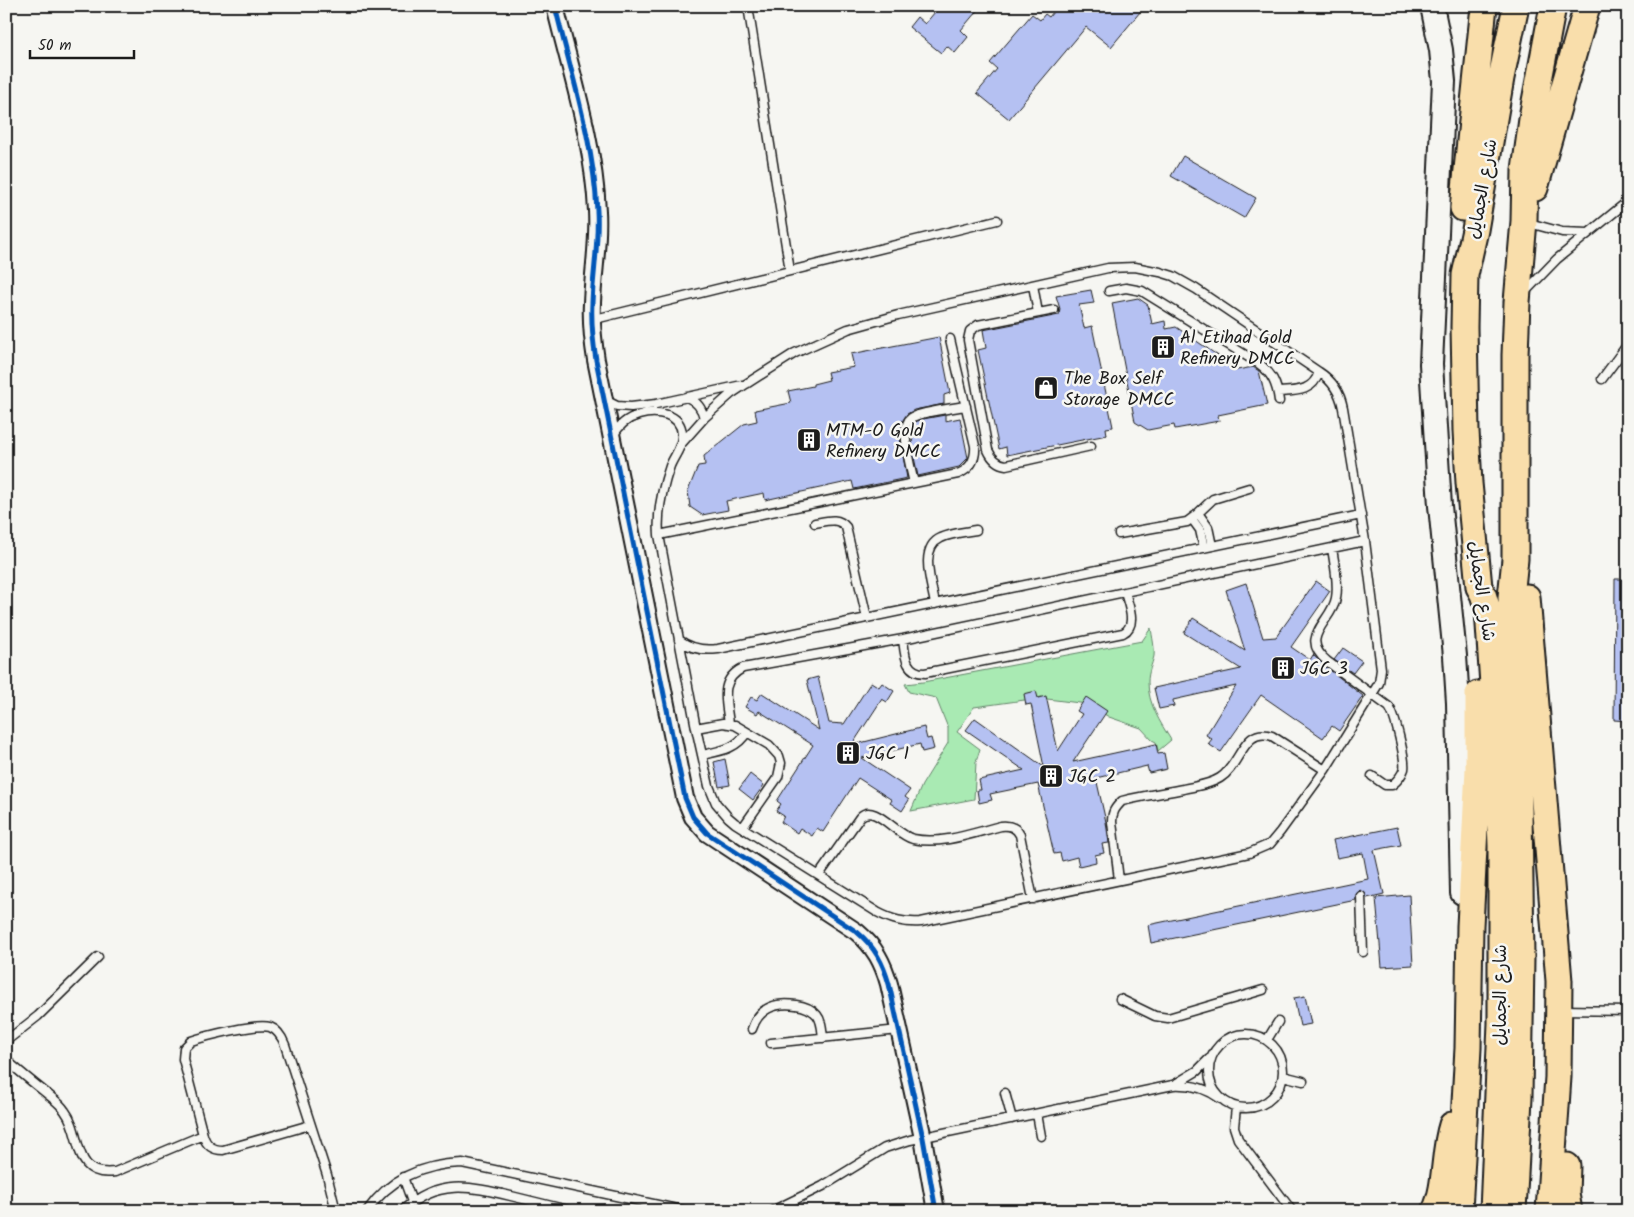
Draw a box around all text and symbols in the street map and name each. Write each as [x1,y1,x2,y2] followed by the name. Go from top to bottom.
[30,28,134,60] scale bar
[38,34,72,58] text: 50 m
[1460,137,1507,242] street label: شارع الجمايل
[1180,324,1295,374] place label: Al Etihad Gold Refinery DMCC
[1150,334,1176,360] building icon: Al Etihad Gold Refinery DMCC
[1064,365,1174,415] place label: The Box Self Storage DMCC
[1033,375,1059,401] shop icon: The Box Self Storage DMCC
[826,417,941,467] place label: MTM-O Gold Refinery DMCC
[796,427,822,453] building icon: MTM-O Gold Refinery DMCC
[1458,539,1503,644] street label: شارع الجمايل
[1270,655,1296,681] building icon: JGC 3
[1300,655,1348,684] place label: JGC 3
[835,740,861,766] building icon: JGC 1
[866,740,909,769] place label: JGC 1
[1038,763,1064,789] building icon: JGC 2
[1068,763,1116,792] place label: JGC 2
[1487,944,1516,1046] street label: شارع الجمايل

